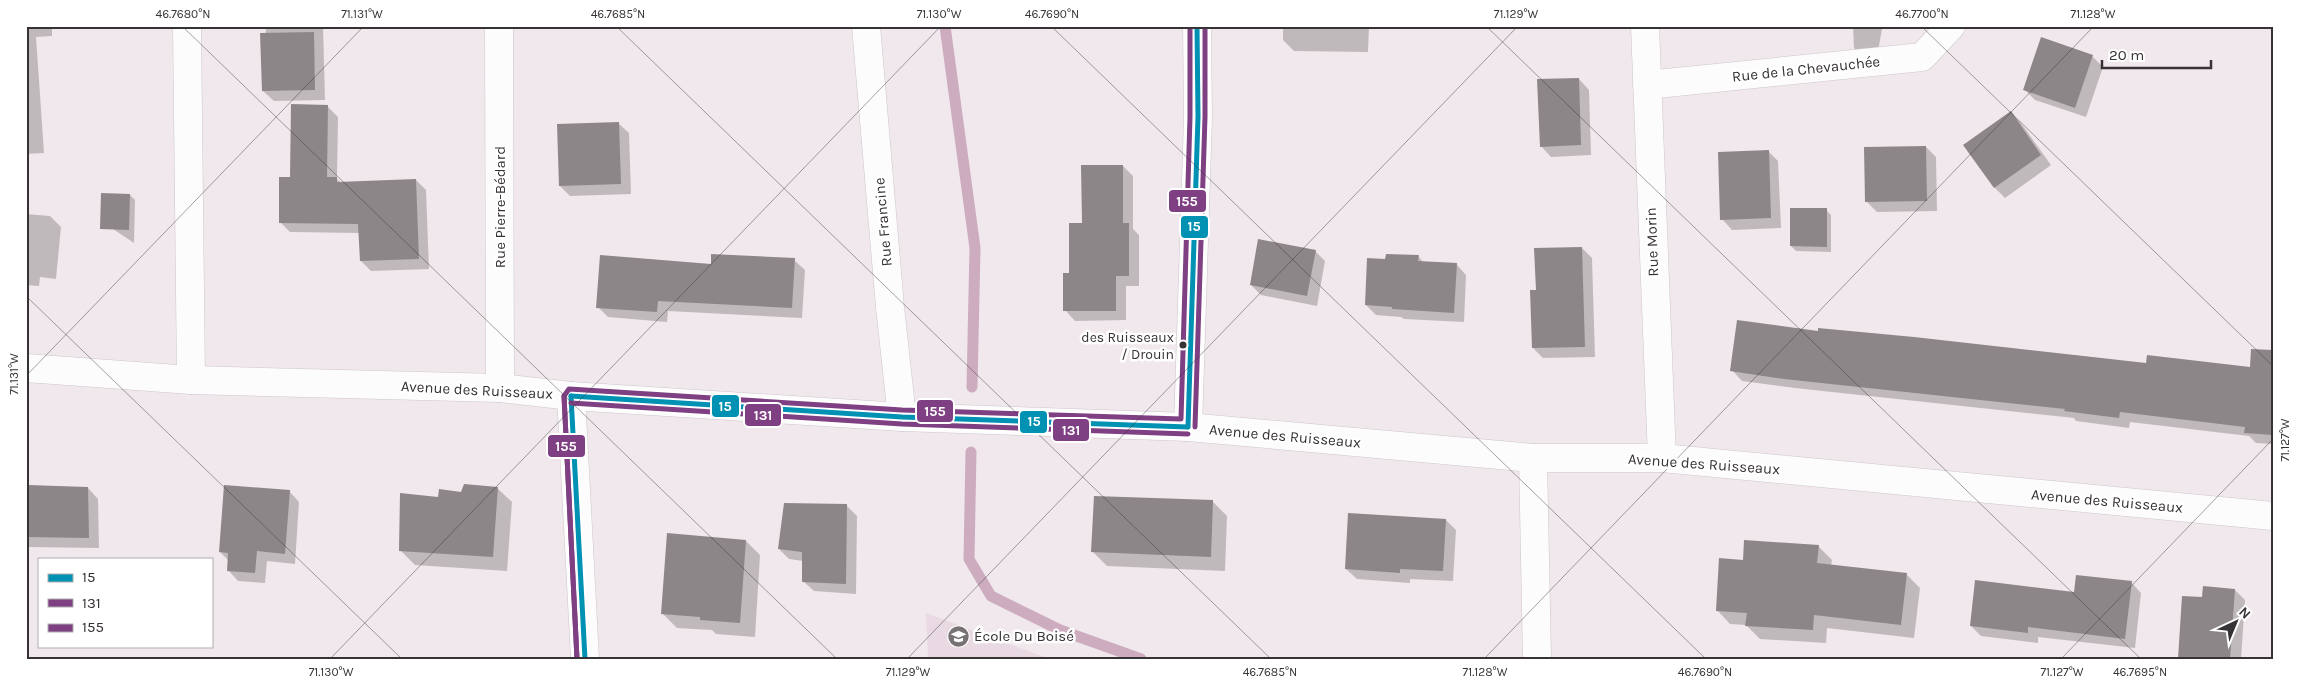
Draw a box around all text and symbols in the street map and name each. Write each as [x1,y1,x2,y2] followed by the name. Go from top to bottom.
[155,7,211,21] text: 46.7680°N
[341,7,383,21] text: 71.131°W
[591,7,645,21] text: 46.7685°N
[917,7,962,21] text: 71.130°W
[1025,7,1079,21] text: 46.7690°N
[1494,7,1538,21] text: 71.129°W
[1895,7,1949,21] text: 46.7700°N
[2071,7,2116,21] text: 71.128°W
[2102,38,2210,70] scale bar
[2109,46,2144,64] text: 20 m
[1731,52,1881,86] street label: Rue de la Chevauchée
[491,146,509,268] street label: Rue Pierre-Bédard
[870,177,896,267] street label: Rue Francine
[1168,189,1207,213] line badge: 155
[1176,193,1198,210] text: 155
[1642,207,1662,277] street label: Rue Morin
[1180,215,1209,239] line badge: 15
[1187,218,1201,235] text: 15
[1081,329,1174,363] place label: des Ruisseaux / Drouin
[1178,340,1188,350] marker: des Ruisseaux / Drouin
[7,353,21,395] text: 71.131°W
[401,377,554,403] street label: Avenue des Ruisseaux
[711,394,740,418] line badge: 15
[718,398,732,415] text: 15
[916,399,954,423] line badge: 155
[744,403,782,427] line badge: 131
[924,403,946,420] text: 155
[754,407,772,424] text: 131
[1019,410,1048,434] line badge: 15
[1027,413,1041,430] text: 15
[1052,418,1090,442] line badge: 131
[2278,418,2292,462] text: 71.127°W
[1208,420,1362,452] street label: Avenue des Ruisseaux
[1062,422,1080,439] text: 131
[547,434,586,458] line badge: 155
[555,438,577,455] text: 155
[1627,450,1781,478] street label: Avenue des Ruisseaux
[2030,485,2184,517] street label: Avenue des Ruisseaux
[38,558,212,648] legend
[82,568,95,586] text: 15
[82,594,101,612] text: 131
[2212,598,2262,648] north arrow
[2235,603,2254,623] text: N
[82,618,104,636] text: 155
[946,624,970,648] school or university icon: École Du Boisé
[974,627,1074,645] place label: École Du Boisé
[309,665,354,679] text: 71.130°W
[886,665,930,679] text: 71.129°W
[1243,665,1297,679] text: 46.7685°N
[1463,665,1508,679] text: 71.128°W
[1678,665,1732,679] text: 46.7690°N
[2040,665,2084,679] text: 71.127°W
[2113,665,2167,679] text: 46.7695°N

